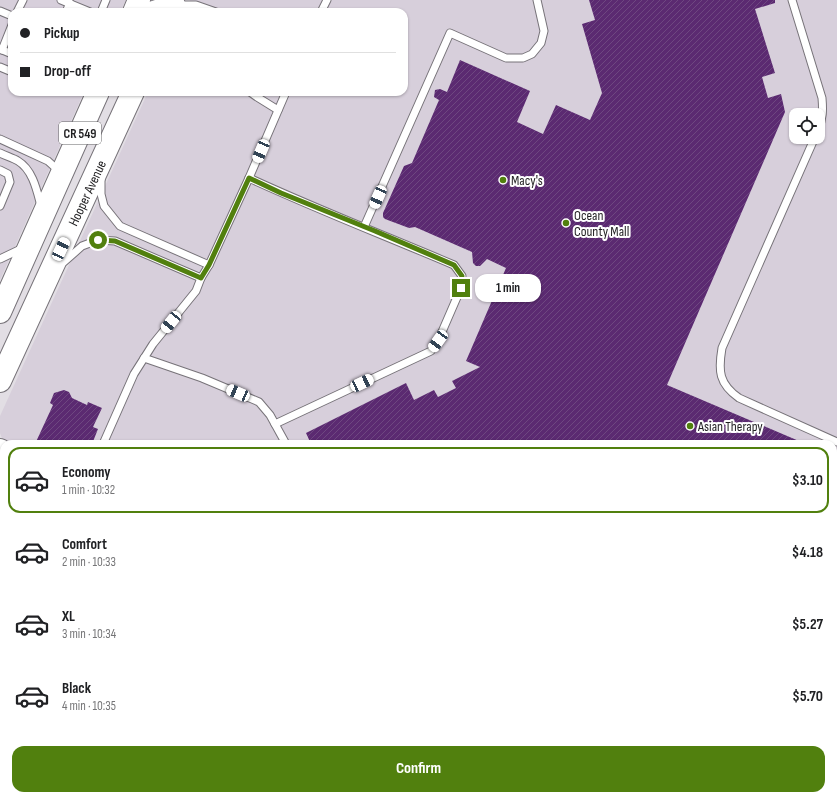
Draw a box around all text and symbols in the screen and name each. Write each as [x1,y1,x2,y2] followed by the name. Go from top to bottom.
[44,24,80,43] text: Pickup
[44,62,91,81] text: Drop-off
[789,108,825,144] map controls
[789,108,825,144] button: locate
[59,122,101,144] road number: CR 549
[251,138,271,164] car
[65,158,110,229] street label: Hooper Avenue
[511,172,543,189] place label: Macy's
[498,175,508,185] marker: Macy's
[368,184,388,210] car
[574,207,629,240] place label: Ocean County Mall
[561,218,571,228] marker: Ocean County Mall
[89,231,107,249] route start
[50,236,72,262] car
[475,274,541,302] callout: 1 min
[452,279,470,297] route end
[496,280,520,296] text: 1 min
[159,309,183,335] car
[426,328,450,354] car
[349,372,375,394] car
[225,383,251,403] car
[697,418,763,435] place label: Asian Therapy
[685,421,695,431] marker: Asian Therapy
[14,462,50,498] icon: car
[62,463,111,482] text: Economy
[792,471,823,490] text: $3.10
[62,482,115,498] text: 1 min · 10:32
[14,534,50,570] icon: car
[62,535,107,554] text: Comfort
[792,543,823,562] text: $4.18
[62,554,116,570] text: 2 min · 10:33
[14,606,50,642] icon: car
[62,607,75,626] text: XL
[792,615,823,634] text: $5.27
[62,626,116,642] text: 3 min · 10:34
[14,678,50,714] icon: car
[62,679,91,698] text: Black
[792,687,823,706] text: $5.70
[62,698,116,714] text: 4 min · 10:35
[12,746,825,792] button: Confirm

